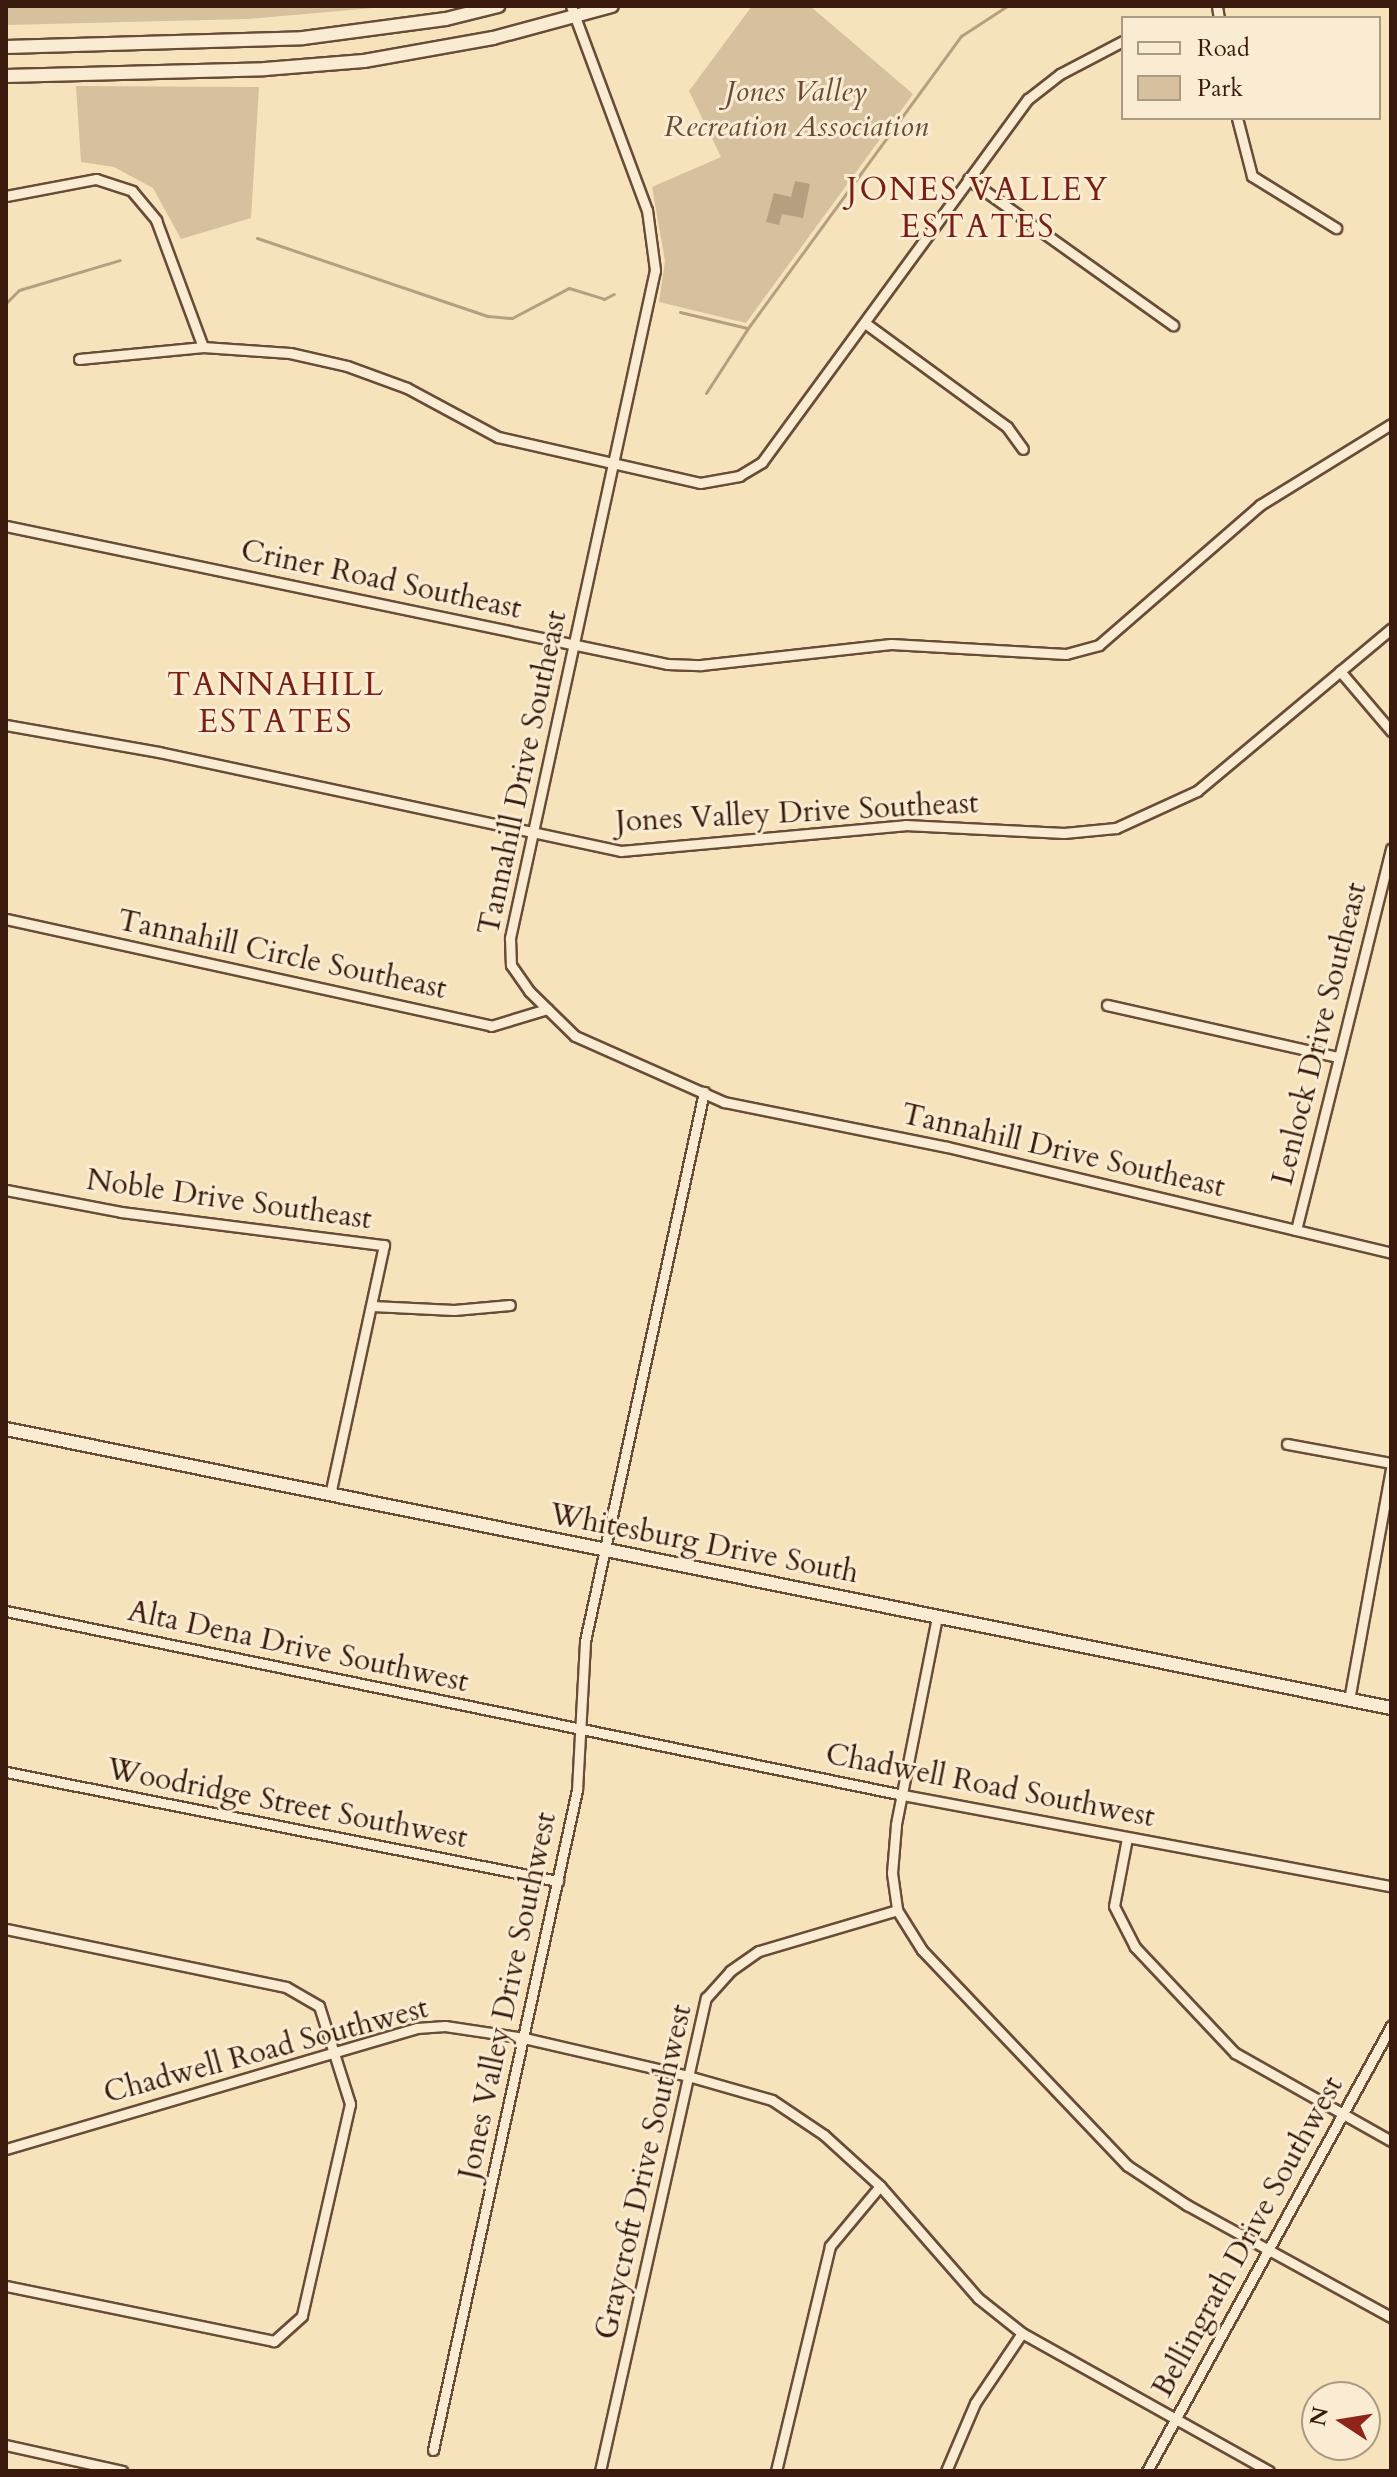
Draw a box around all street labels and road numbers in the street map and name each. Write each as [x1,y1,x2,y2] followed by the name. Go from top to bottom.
[238,533,524,627] street label: Criner Road Southeast
[471,608,575,938] street label: Tannahill Drive Southeast
[615,786,979,840] street label: Jones Valley Drive Southeast
[1265,879,1375,1189] street label: Lenlock Drive Southeast
[114,903,450,1007] street label: Tannahill Circle Southeast
[898,1096,1228,1206] street label: Tannahill Drive Southeast
[84,1162,374,1238] street label: Noble Drive Southeast
[547,1496,861,1592] street label: Whitesburg Drive South
[125,1593,471,1701] street label: Alta Dena Drive Southwest
[823,1736,1157,1836] street label: Chadwell Road Southwest
[104,1751,470,1857] street label: Woodridge Street Southwest
[451,1809,565,2183] street label: Jones Valley Drive Southwest
[100,1990,432,2112] street label: Chadwell Road Southwest
[588,2001,700,2343] street label: Graycroft Drive Southwest
[1145,2070,1351,2404] street label: Bellingrath Drive Southwest

